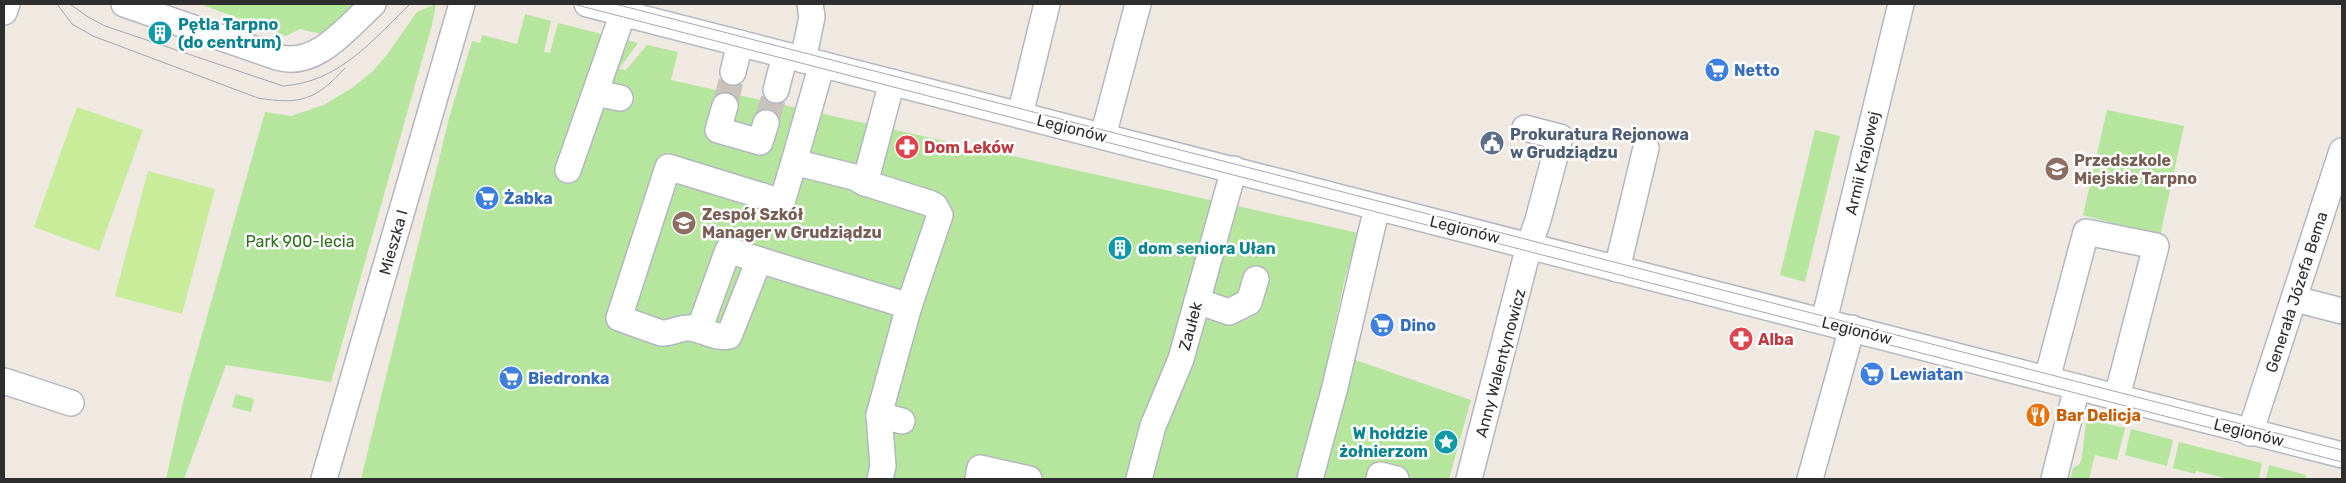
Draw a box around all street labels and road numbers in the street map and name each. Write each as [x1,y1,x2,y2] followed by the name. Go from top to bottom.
[1841,109,1884,217] street label: Armii Krajowej
[1035,111,1109,146] street label: Legionów
[375,207,412,277] street label: Mieszka I
[2261,209,2331,375] street label: Generała Józefa Bema
[1428,212,1502,247] street label: Legionów
[1471,287,1529,440] street label: Anny Walentynowicz
[1175,299,1206,353] street label: Zaułek
[1820,313,1894,348] street label: Legionów
[2212,415,2286,450] street label: Legionów

